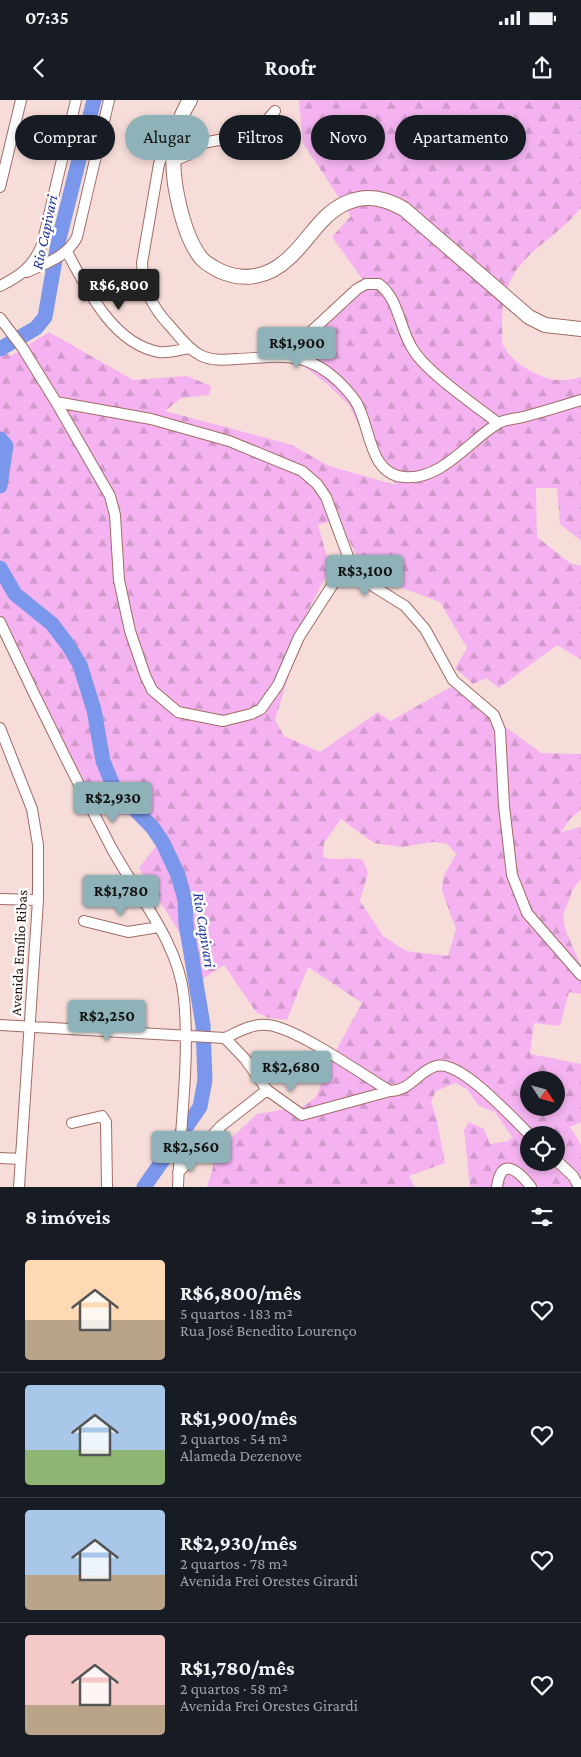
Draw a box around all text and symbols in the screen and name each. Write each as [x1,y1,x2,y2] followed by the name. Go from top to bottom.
[25,7,69,28] text: 07:35
[25,54,53,82] icon: back
[528,54,556,82] icon: share
[265,55,316,80] text: Roofr
[15,115,115,160] chip: Comprar
[125,115,209,160] chip: Alugar
[219,115,301,160] chip: Filtros
[311,115,385,160] chip: Novo
[395,115,526,160] chip: Apartamento
[28,193,62,271] water label: Rio Capivari
[73,268,165,311] pin: R$6,800
[89,276,149,293] text: R$6,800
[251,326,343,369] pin: R$1,900
[269,334,325,351] text: R$1,900
[319,554,411,597] pin: R$3,100
[337,562,393,579] text: R$3,100
[67,782,159,824] pin: R$2,930
[85,789,141,806] text: R$2,930
[75,874,167,917] pin: R$1,780
[94,882,148,899] text: R$1,780
[8,889,30,1016] street label: Avenida Emílio Ribas
[189,891,219,970] water label: Rio Capivari
[61,1000,153,1042] pin: R$2,250
[79,1007,135,1024] text: R$2,250
[245,1050,337,1093] pin: R$2,680
[262,1058,320,1075] text: R$2,680
[520,1071,565,1116] north arrow
[520,1071,565,1171] map controls
[520,1126,565,1171] button: locate
[145,1130,237,1173] pin: R$2,560
[163,1138,219,1155] text: R$2,560
[528,1203,556,1231] icon: filters
[25,1205,110,1229] text: 8 imóveis
[65,1280,125,1340] icon: home
[180,1281,301,1305] text: R$6,800/mês
[528,1296,556,1324] icon: heart
[180,1305,293,1322] text: 5 quartos · 183 m²
[180,1322,357,1339] text: Rua José Benedito Lourenço
[65,1405,125,1465] icon: home
[180,1406,297,1430] text: R$1,900/mês
[528,1421,556,1449] icon: heart
[180,1430,287,1447] text: 2 quartos · 54 m²
[180,1447,302,1464] text: Alameda Dezenove
[65,1530,125,1590] icon: home
[180,1531,297,1555] text: R$2,930/mês
[528,1546,556,1574] icon: heart
[180,1555,288,1572] text: 2 quartos · 78 m²
[180,1572,358,1589] text: Avenida Frei Orestes Girardi
[65,1655,125,1715] icon: home
[180,1656,295,1680] text: R$1,780/mês
[528,1671,556,1699] icon: heart
[180,1680,288,1697] text: 2 quartos · 58 m²
[180,1697,358,1714] text: Avenida Frei Orestes Girardi

